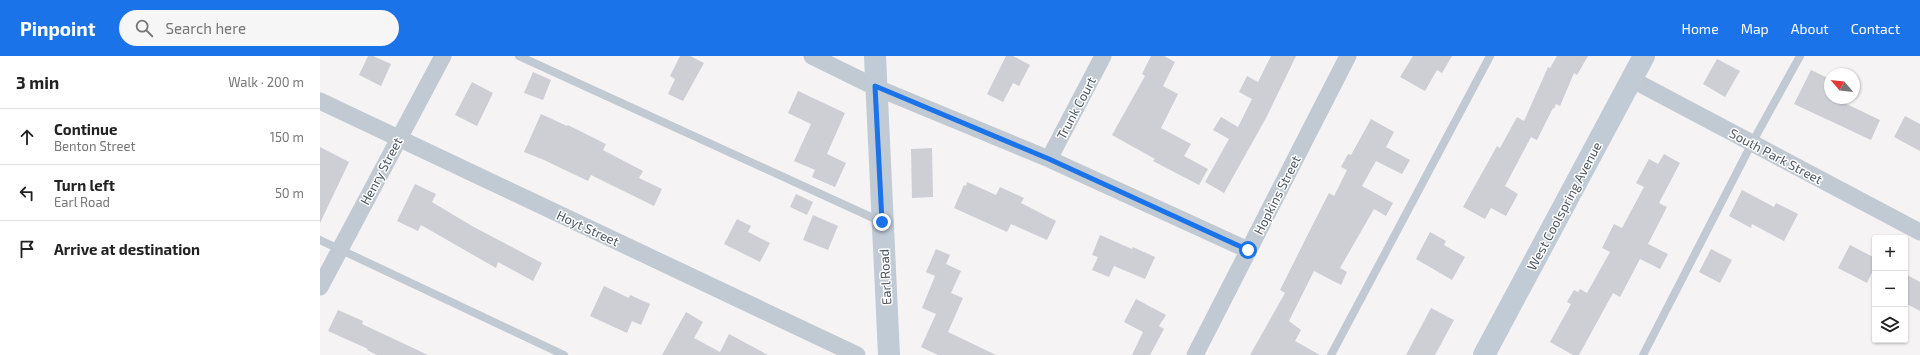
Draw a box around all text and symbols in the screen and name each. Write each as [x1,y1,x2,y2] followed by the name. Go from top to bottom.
[119,10,399,46] search box
[20,17,95,40] text: Pinpoint
[133,17,155,39] icon: search
[165,19,246,37] text: Search here
[1682,20,1719,37] text: Home
[1741,20,1769,37] text: Map
[1791,20,1829,37] text: About
[1851,20,1900,37] text: Contact
[1824,68,1860,104] north arrow
[16,72,59,92] text: 3 min
[228,74,304,90] text: Walk · 200 m
[1053,74,1099,142] street label: Trunk Court
[54,120,117,138] text: Continue
[1727,125,1825,187] street label: South Park Street
[16,126,38,148] icon: ahead
[270,129,304,145] text: 150 m
[357,135,405,207] street label: Henry Street
[54,138,136,154] text: Benton Street
[1523,139,1605,273] street label: West Coolspring Avenue
[1250,153,1304,237] street label: Hopkins Street
[54,176,115,194] text: Turn left
[16,182,38,204] icon: left
[275,185,304,201] text: 50 m
[54,194,110,210] text: Earl Road
[554,207,622,249] street label: Hoyt Street
[873,213,891,231] route end
[1872,235,1908,343] map controls
[1872,235,1908,271] button: +
[16,238,38,260] icon: arrive
[54,240,200,258] text: Arrive at destination
[1239,241,1257,259] route start
[876,249,894,305] street label: Earl Road
[1872,271,1908,307] button: −
[1872,307,1908,343] button: layers

